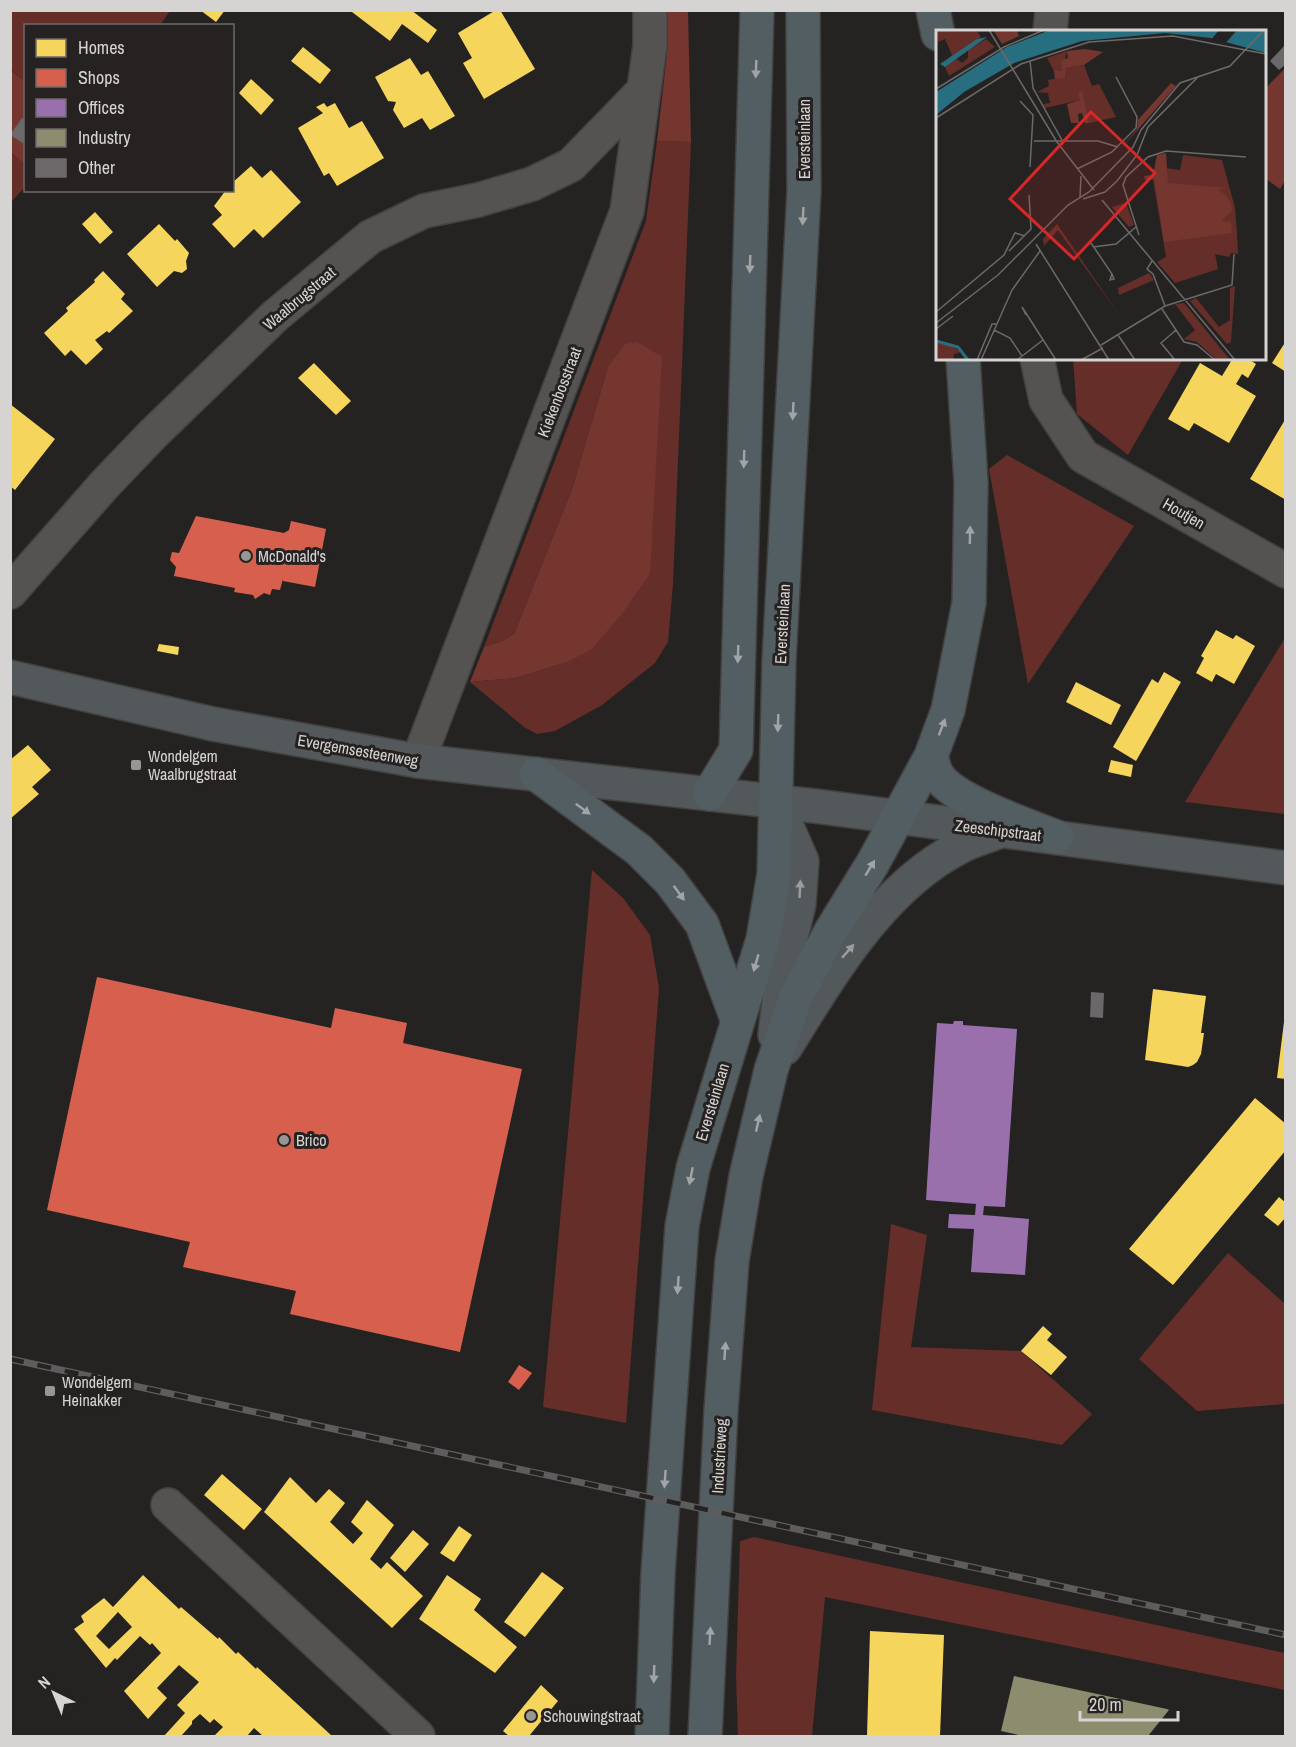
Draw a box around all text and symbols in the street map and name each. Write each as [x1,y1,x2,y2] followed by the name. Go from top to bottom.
[24,24,234,192] legend
[936,30,1266,360] inset map
[78,35,125,60] text: Homes
[751,59,760,78] one-way arrow
[78,65,120,90] text: Shops
[78,95,125,120] text: Offices
[793,99,815,179] street label: Eversteinlaan
[78,125,131,150] text: Industry
[78,155,115,180] text: Other
[798,206,807,225] one-way arrow
[745,254,755,273] one-way arrow
[258,261,340,335] street label: Waalbrugstraat
[532,343,586,440] street label: Kiekenbosstraat
[788,401,797,420] one-way arrow
[740,449,749,468] one-way arrow
[1159,492,1209,534] street label: Houtjen
[965,525,975,544] one-way arrow
[258,545,326,567] place label: McDonald's
[239,549,253,563] marker: McDonald's
[769,583,795,665] street label: Eversteinlaan
[734,644,743,663] one-way arrow
[773,713,783,732] one-way arrow
[937,717,947,735] one-way arrow
[296,729,421,772] street label: Evergemsesteenweg
[148,745,237,785] place label: Wondelgem Waalbrugstraat
[129,758,143,772] marker: Wondelgem Waalbrugstraat
[575,803,591,815] one-way arrow
[954,814,1043,846] street label: Zeeschipstraat
[864,860,875,876] one-way arrow
[796,879,805,898] one-way arrow
[673,884,685,900] one-way arrow
[841,943,855,958] one-way arrow
[751,955,760,973] one-way arrow
[690,1060,734,1144] street label: Eversteinlaan
[754,1114,764,1132] one-way arrow
[296,1129,327,1151] place label: Brico
[277,1133,291,1147] marker: Brico
[686,1167,695,1186] one-way arrow
[673,1275,682,1294] one-way arrow
[721,1342,730,1361] one-way arrow
[62,1371,132,1411] place label: Wondelgem Heinakker
[43,1384,57,1398] marker: Wondelgem Heinakker
[706,1417,732,1494] street label: Industrieweg
[660,1470,669,1489] one-way arrow
[706,1627,715,1646] one-way arrow
[24,1663,84,1723] north arrow
[650,1664,659,1683] one-way arrow
[33,1671,55,1693] text: N
[1080,1684,1178,1722] scale bar
[1089,1692,1122,1717] text: 20 m
[543,1705,641,1727] place label: Schouwingstraat
[524,1709,538,1723] marker: Schouwingstraat

